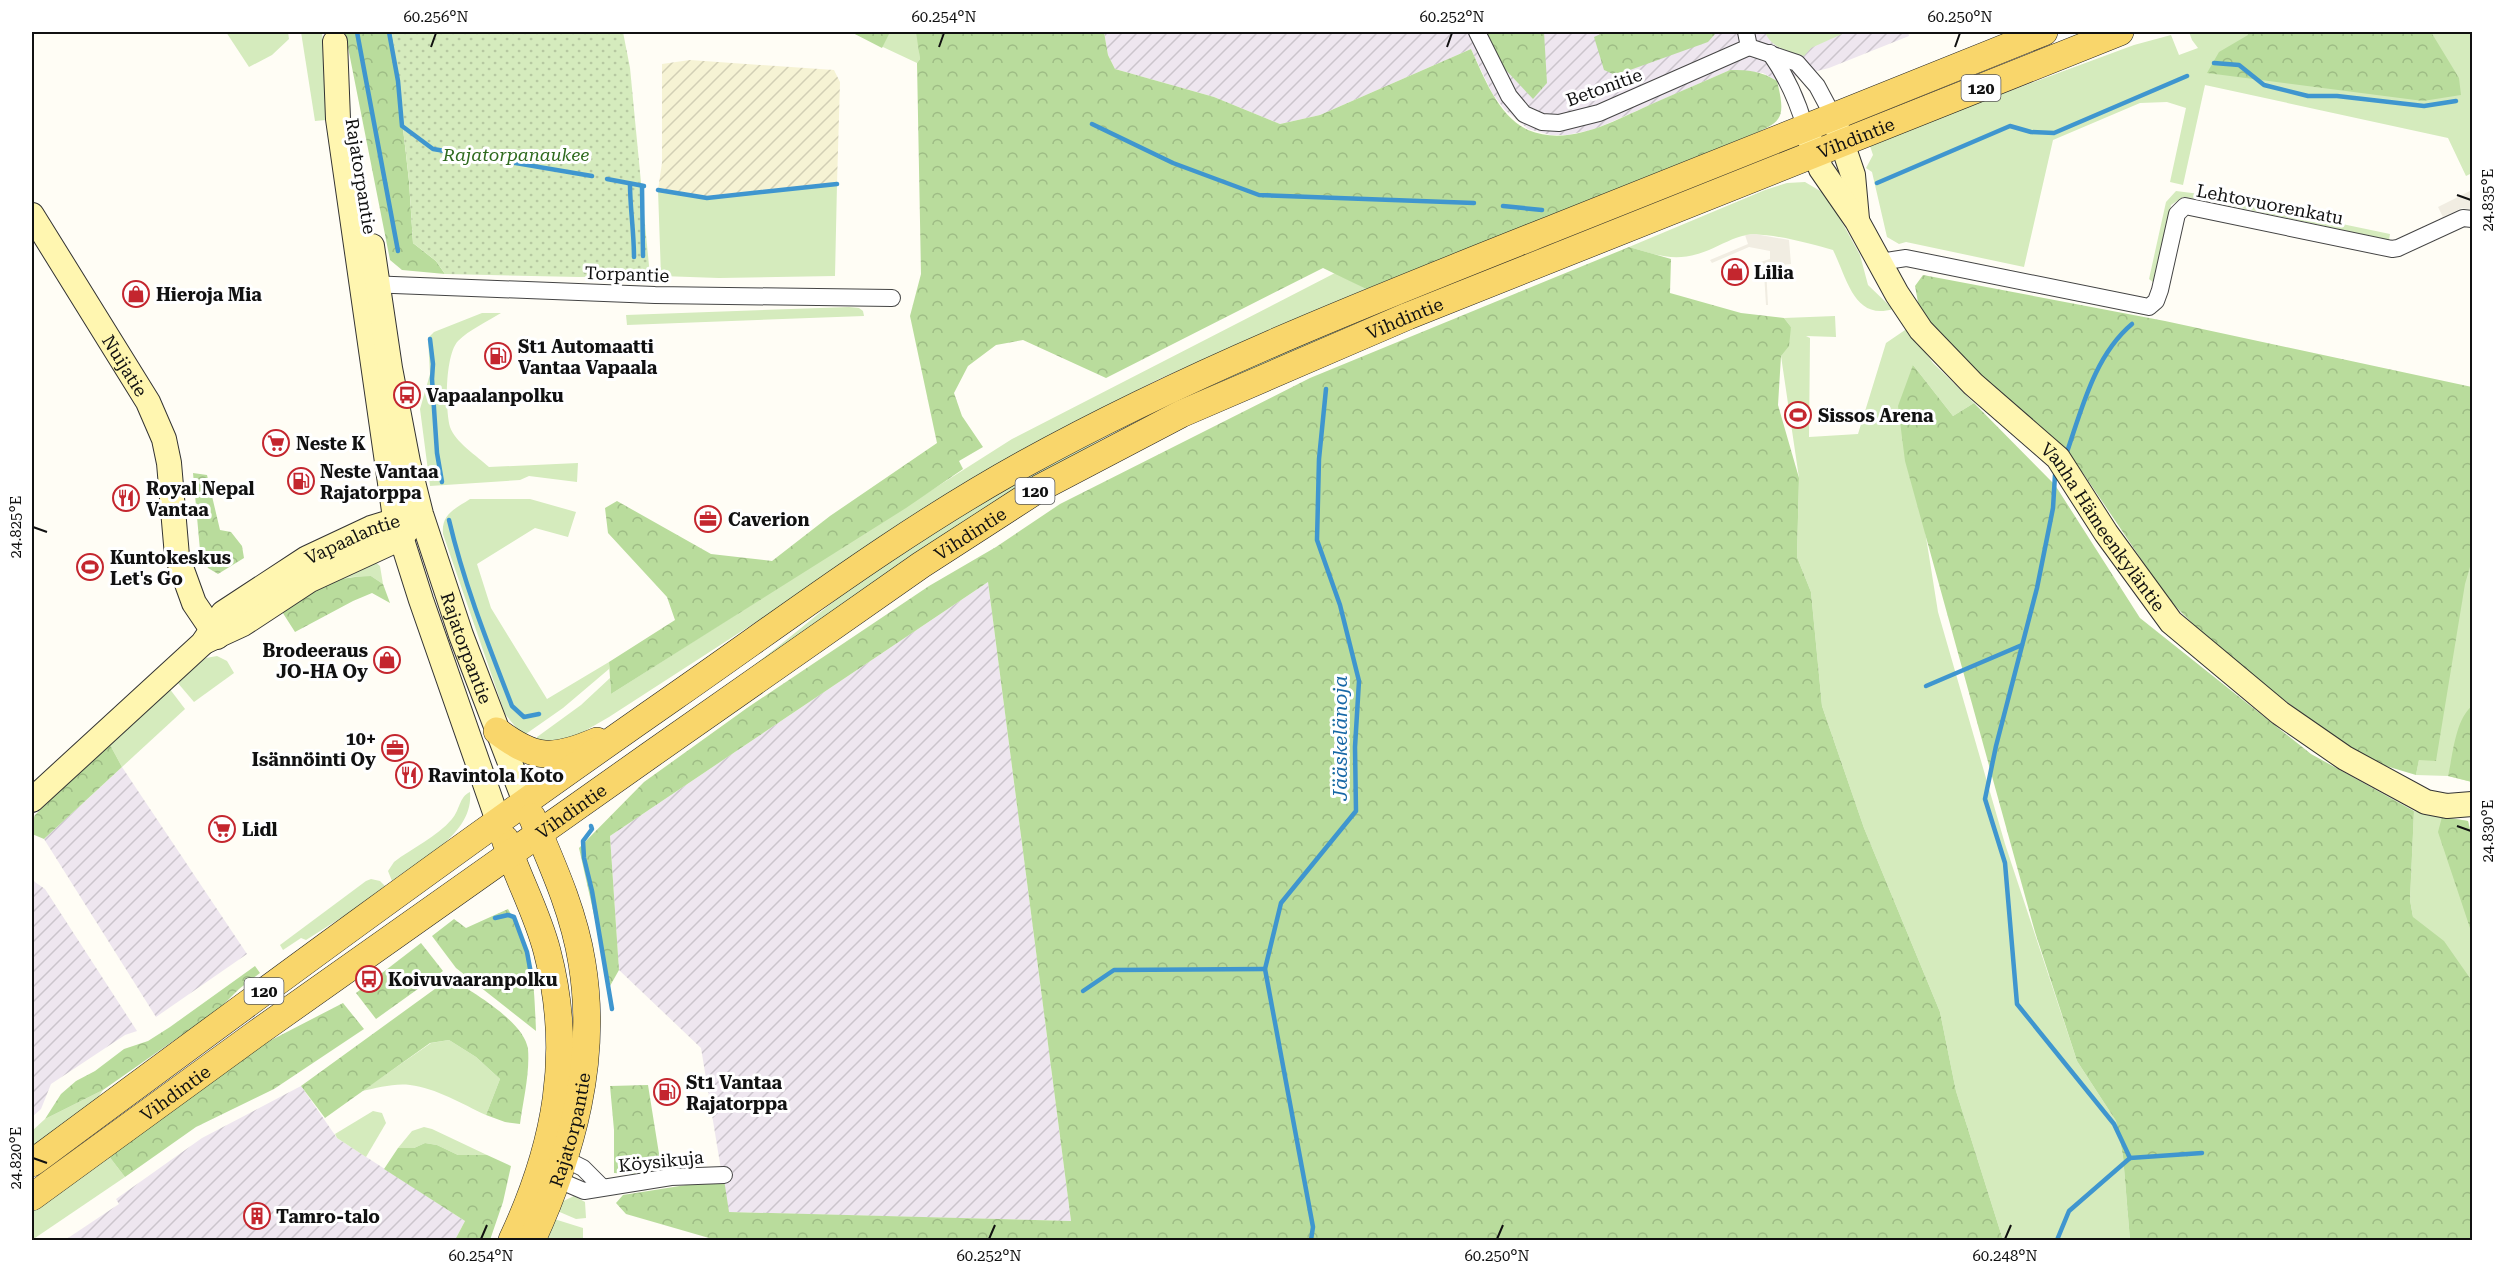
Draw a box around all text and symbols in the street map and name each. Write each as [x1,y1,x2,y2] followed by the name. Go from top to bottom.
[403,8,469,26] text: 60.256°N
[911,8,977,26] text: 60.254°N
[1419,8,1485,26] text: 60.252°N
[1927,8,1993,26] text: 60.250°N
[1563,64,1645,110] street label: Betonitie
[1962,75,2000,101] road number: 120
[1814,113,1897,162] street label: Vihdintie
[341,116,381,236] street label: Rajatorpantie
[442,144,589,165] park label: Rajatorpanaukee
[2479,169,2497,231] text: 24.835°E
[2195,179,2345,229] street label: Lehtovuorenkatu
[1720,257,1750,287] shop icon: Lilia
[584,262,670,286] street label: Torpantie
[1754,262,1794,283] place label: Lilia
[121,279,151,309] shop icon: Hieroja Mia
[156,284,262,305] place label: Hieroja Mia
[1363,293,1446,343] street label: Vihdintie
[98,331,152,400] street label: Nuijatie
[518,336,658,378] place label: St1 Automaatti Vantaa Vapaala
[483,341,513,371] fuel station icon: St1 Automaatti Vantaa Vapaala
[392,380,422,410] bus stop icon: Vapaalanpolku
[426,385,564,406] place label: Vapaalanpolku
[1783,400,1813,430] sports icon: Sissos Arena
[1818,405,1934,426] place label: Sissos Arena
[261,428,291,458] supermarket icon: Neste K
[296,433,366,454] place label: Neste K
[2037,438,2170,615] street label: Vanha Hämeenkyläntie
[320,461,439,503] place label: Neste Vantaa Rajatorppa
[286,466,316,496] fuel station icon: Neste Vantaa Rajatorppa
[146,478,255,520] place label: Royal Nepal Vantaa
[1016,478,1054,504] road number: 120
[111,483,141,513] restaurant icon: Royal Nepal Vantaa
[7,496,25,558] text: 24.825°E
[930,502,1010,564] street label: Vihdintie
[693,504,723,534] office icon: Caverion
[301,509,402,568] street label: Vapaalantie
[728,509,810,530] place label: Caverion
[110,547,231,589] place label: Kuntokeskus Let's Go
[75,552,105,582] sports icon: Kuntokeskus Let's Go
[437,589,497,707] street label: Rajatorpantie
[263,640,368,682] place label: Brodeeraus JO-HA Oy
[372,645,402,675] shop icon: Brodeeraus JO-HA Oy
[1328,675,1352,802] water label: Jääskelänoja
[252,728,376,770] place label: 10+ Isännöinti Oy
[380,733,410,763] office icon: 10+ Isännöinti Oy
[394,760,424,790] restaurant icon: Ravintola Koto
[428,765,564,786] place label: Ravintola Koto
[532,779,610,843] street label: Vihdintie
[2479,800,2497,862] text: 24.830°E
[207,814,237,844] supermarket icon: Lidl
[242,819,277,840] place label: Lidl
[354,964,384,994] bus stop icon: Koivuvaaranpolku
[388,969,558,990] place label: Koivuvaaranpolku
[244,978,284,1004] road number: 120
[136,1060,214,1125] street label: Vihdintie
[545,1071,594,1190] street label: Rajatorpantie
[686,1072,788,1114] place label: St1 Vantaa Rajatorppa
[652,1077,682,1107] fuel station icon: St1 Vantaa Rajatorppa
[7,1127,25,1189] text: 24.820°E
[617,1146,705,1176] street label: Köysikuja
[242,1201,272,1231] building icon: Tamro-talo
[276,1206,380,1227] place label: Tamro-talo
[448,1247,514,1265] text: 60.254°N
[956,1247,1022,1265] text: 60.252°N
[1464,1247,1530,1265] text: 60.250°N
[1972,1247,2038,1265] text: 60.248°N

